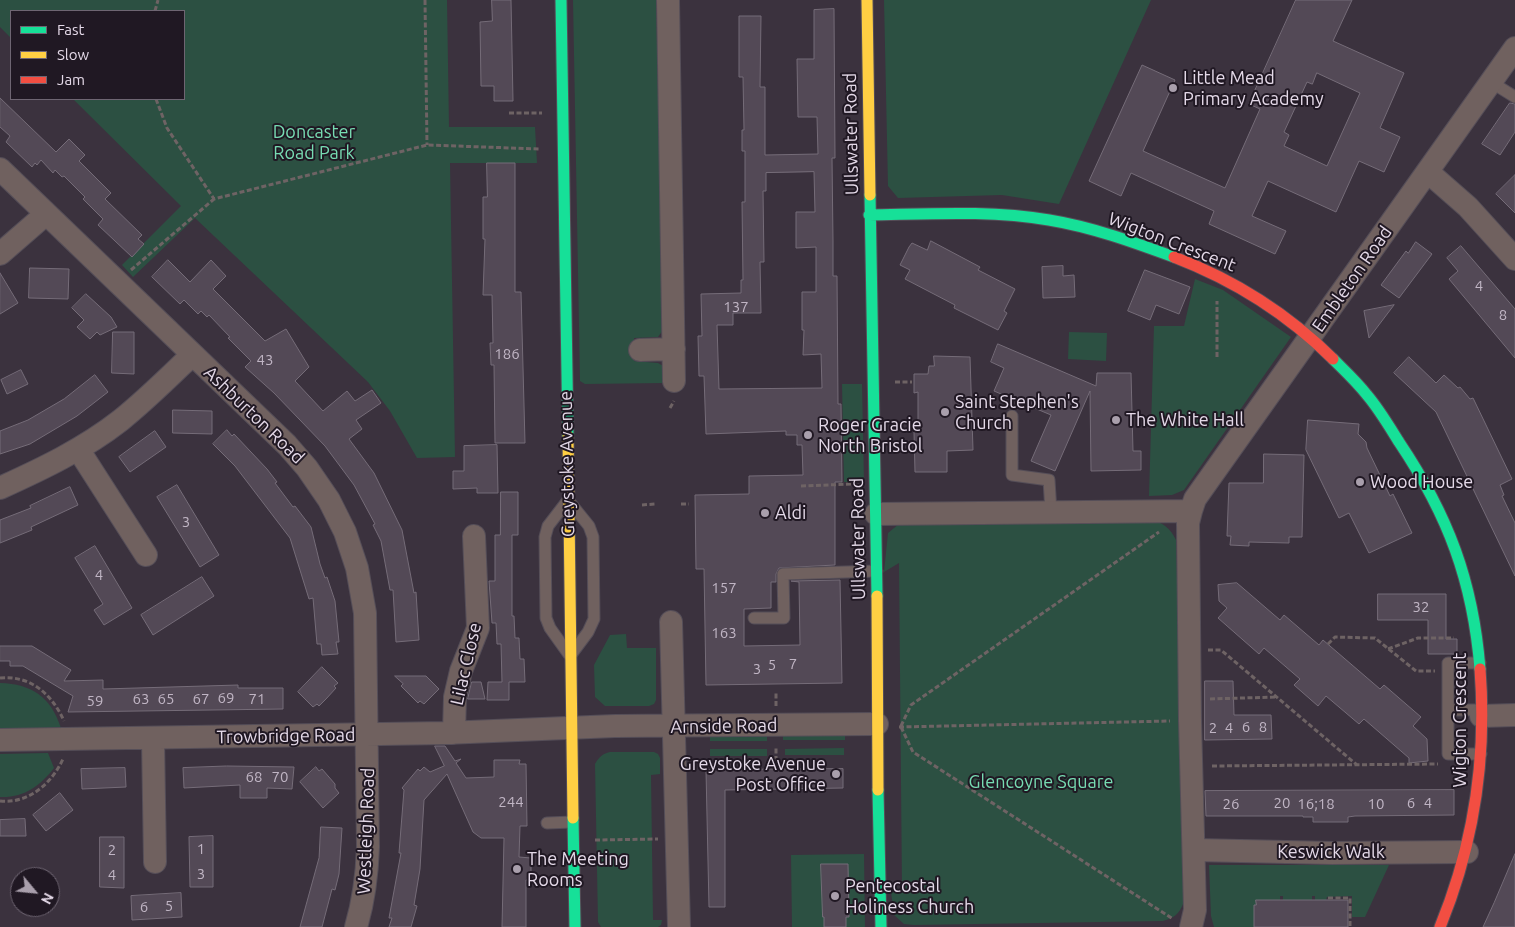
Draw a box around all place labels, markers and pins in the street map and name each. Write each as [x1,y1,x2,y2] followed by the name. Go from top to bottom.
[1183,67,1324,110] place label: Little Mead Primary Academy
[1167,82,1179,94] marker: Little Mead Primary Academy
[955,391,1079,434] place label: Saint Stephen's Church
[939,406,951,418] marker: Saint Stephen's Church
[1126,409,1244,431] place label: The White Hall
[818,414,922,456] place label: Roger Gracie North Bristol
[1110,414,1122,426] marker: The White Hall
[802,429,814,441] marker: Roger Gracie North Bristol
[1370,471,1473,493] place label: Wood House
[1354,476,1366,488] marker: Wood House
[775,502,806,524] place label: Aldi
[759,507,771,519] marker: Aldi
[680,753,826,796] place label: Greystoke Avenue Post Office
[830,768,842,780] marker: Greystoke Avenue Post Office
[527,848,629,891] place label: The Meeting Rooms
[511,863,523,875] marker: The Meeting Rooms
[845,875,974,918] place label: Pentecostal Holiness Church
[829,890,841,902] marker: Pentecostal Holiness Church

